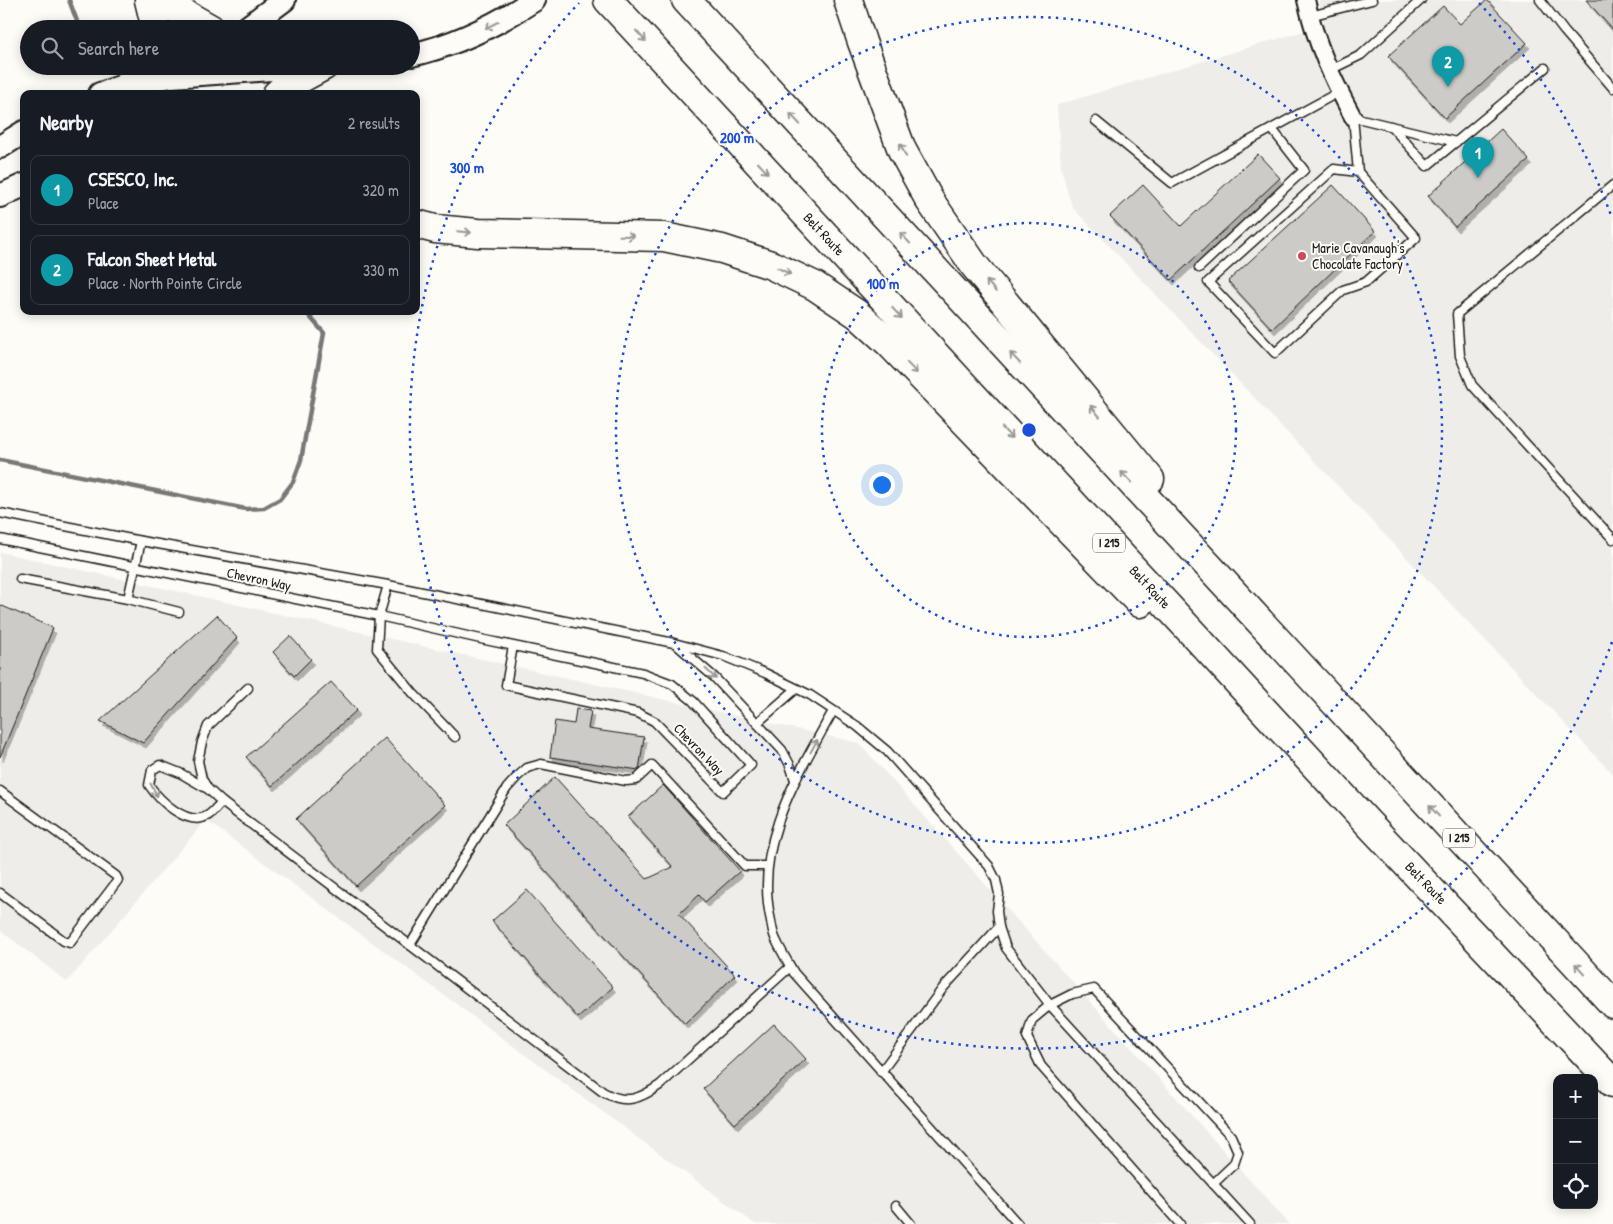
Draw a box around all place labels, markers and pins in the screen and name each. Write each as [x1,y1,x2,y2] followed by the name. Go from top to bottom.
[1432,46,1464,87] pin: 2
[1462,137,1494,178] pin: 1
[1312,238,1405,274] place label: Marie Cavanaugh's Chocolate Factory
[1296,250,1308,262] marker: Marie Cavanaugh's Chocolate Factory
[1020,421,1038,439] centre of rings

